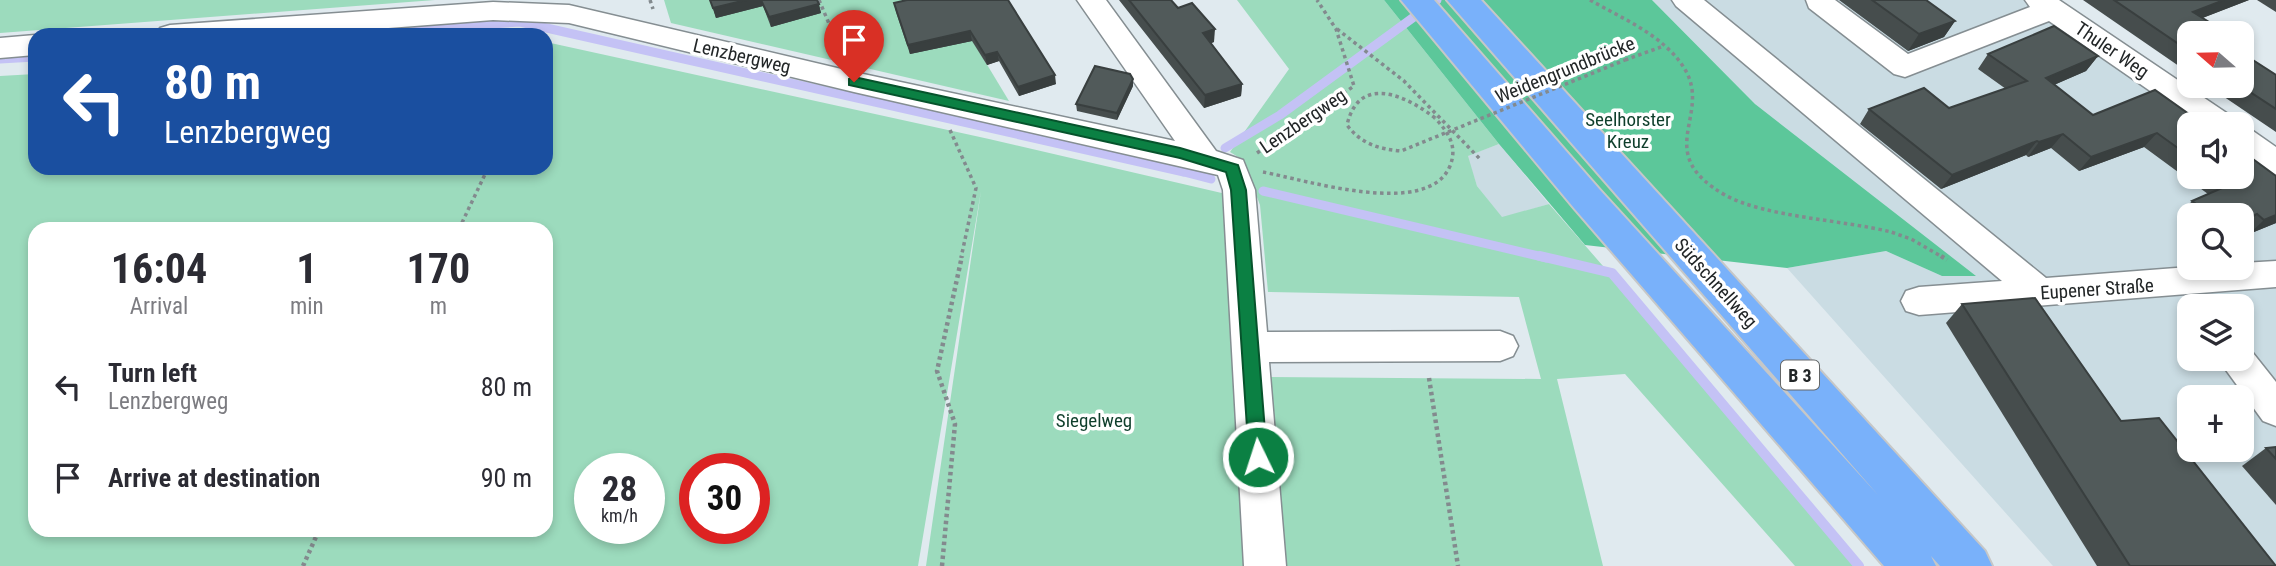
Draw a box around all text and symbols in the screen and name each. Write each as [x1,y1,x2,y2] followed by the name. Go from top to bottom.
[824,10,884,82] pin
[2071,17,2153,83] street label: Thuler Weg
[835,21,873,59] icon: arrive
[2177,21,2254,98] north arrow
[2177,21,2254,462] map controls
[1492,32,1638,108] street label: Weidengrundbrücke
[691,34,793,78] street label: Lenzbergweg
[164,54,261,111] text: 80 m
[49,56,140,147] icon: left
[1255,84,1351,158] street label: Lenzbergweg
[1585,108,1671,153] park label: Seelhorster Kreuz
[2177,112,2254,189] button: sound
[164,113,331,151] text: Lenzbergweg
[2177,203,2254,280] button: search
[1670,233,1762,333] street label: Südschnellweg
[111,244,207,293] text: 16:04
[296,244,317,293] text: 1
[406,244,470,293] text: 170
[2039,274,2155,304] street label: Eupener Straße
[130,293,188,320] text: Arrival
[290,293,324,320] text: min
[430,293,447,320] text: m
[2177,294,2254,371] button: layers
[108,358,197,388] text: Turn left
[1781,360,1819,390] road number: B 3
[49,368,87,406] icon: left
[481,372,532,402] text: 80 m
[2177,385,2254,462] button: +
[108,388,228,415] text: Lenzbergweg
[1056,409,1132,432] park label: Siegelweg
[1221,420,1295,494] position arrow
[679,453,770,544] speed limit sign: 30
[49,459,87,497] icon: arrive
[108,463,320,493] text: Arrive at destination
[481,463,532,493] text: 90 m
[602,469,637,510] text: 28
[601,505,638,526] text: km/h

